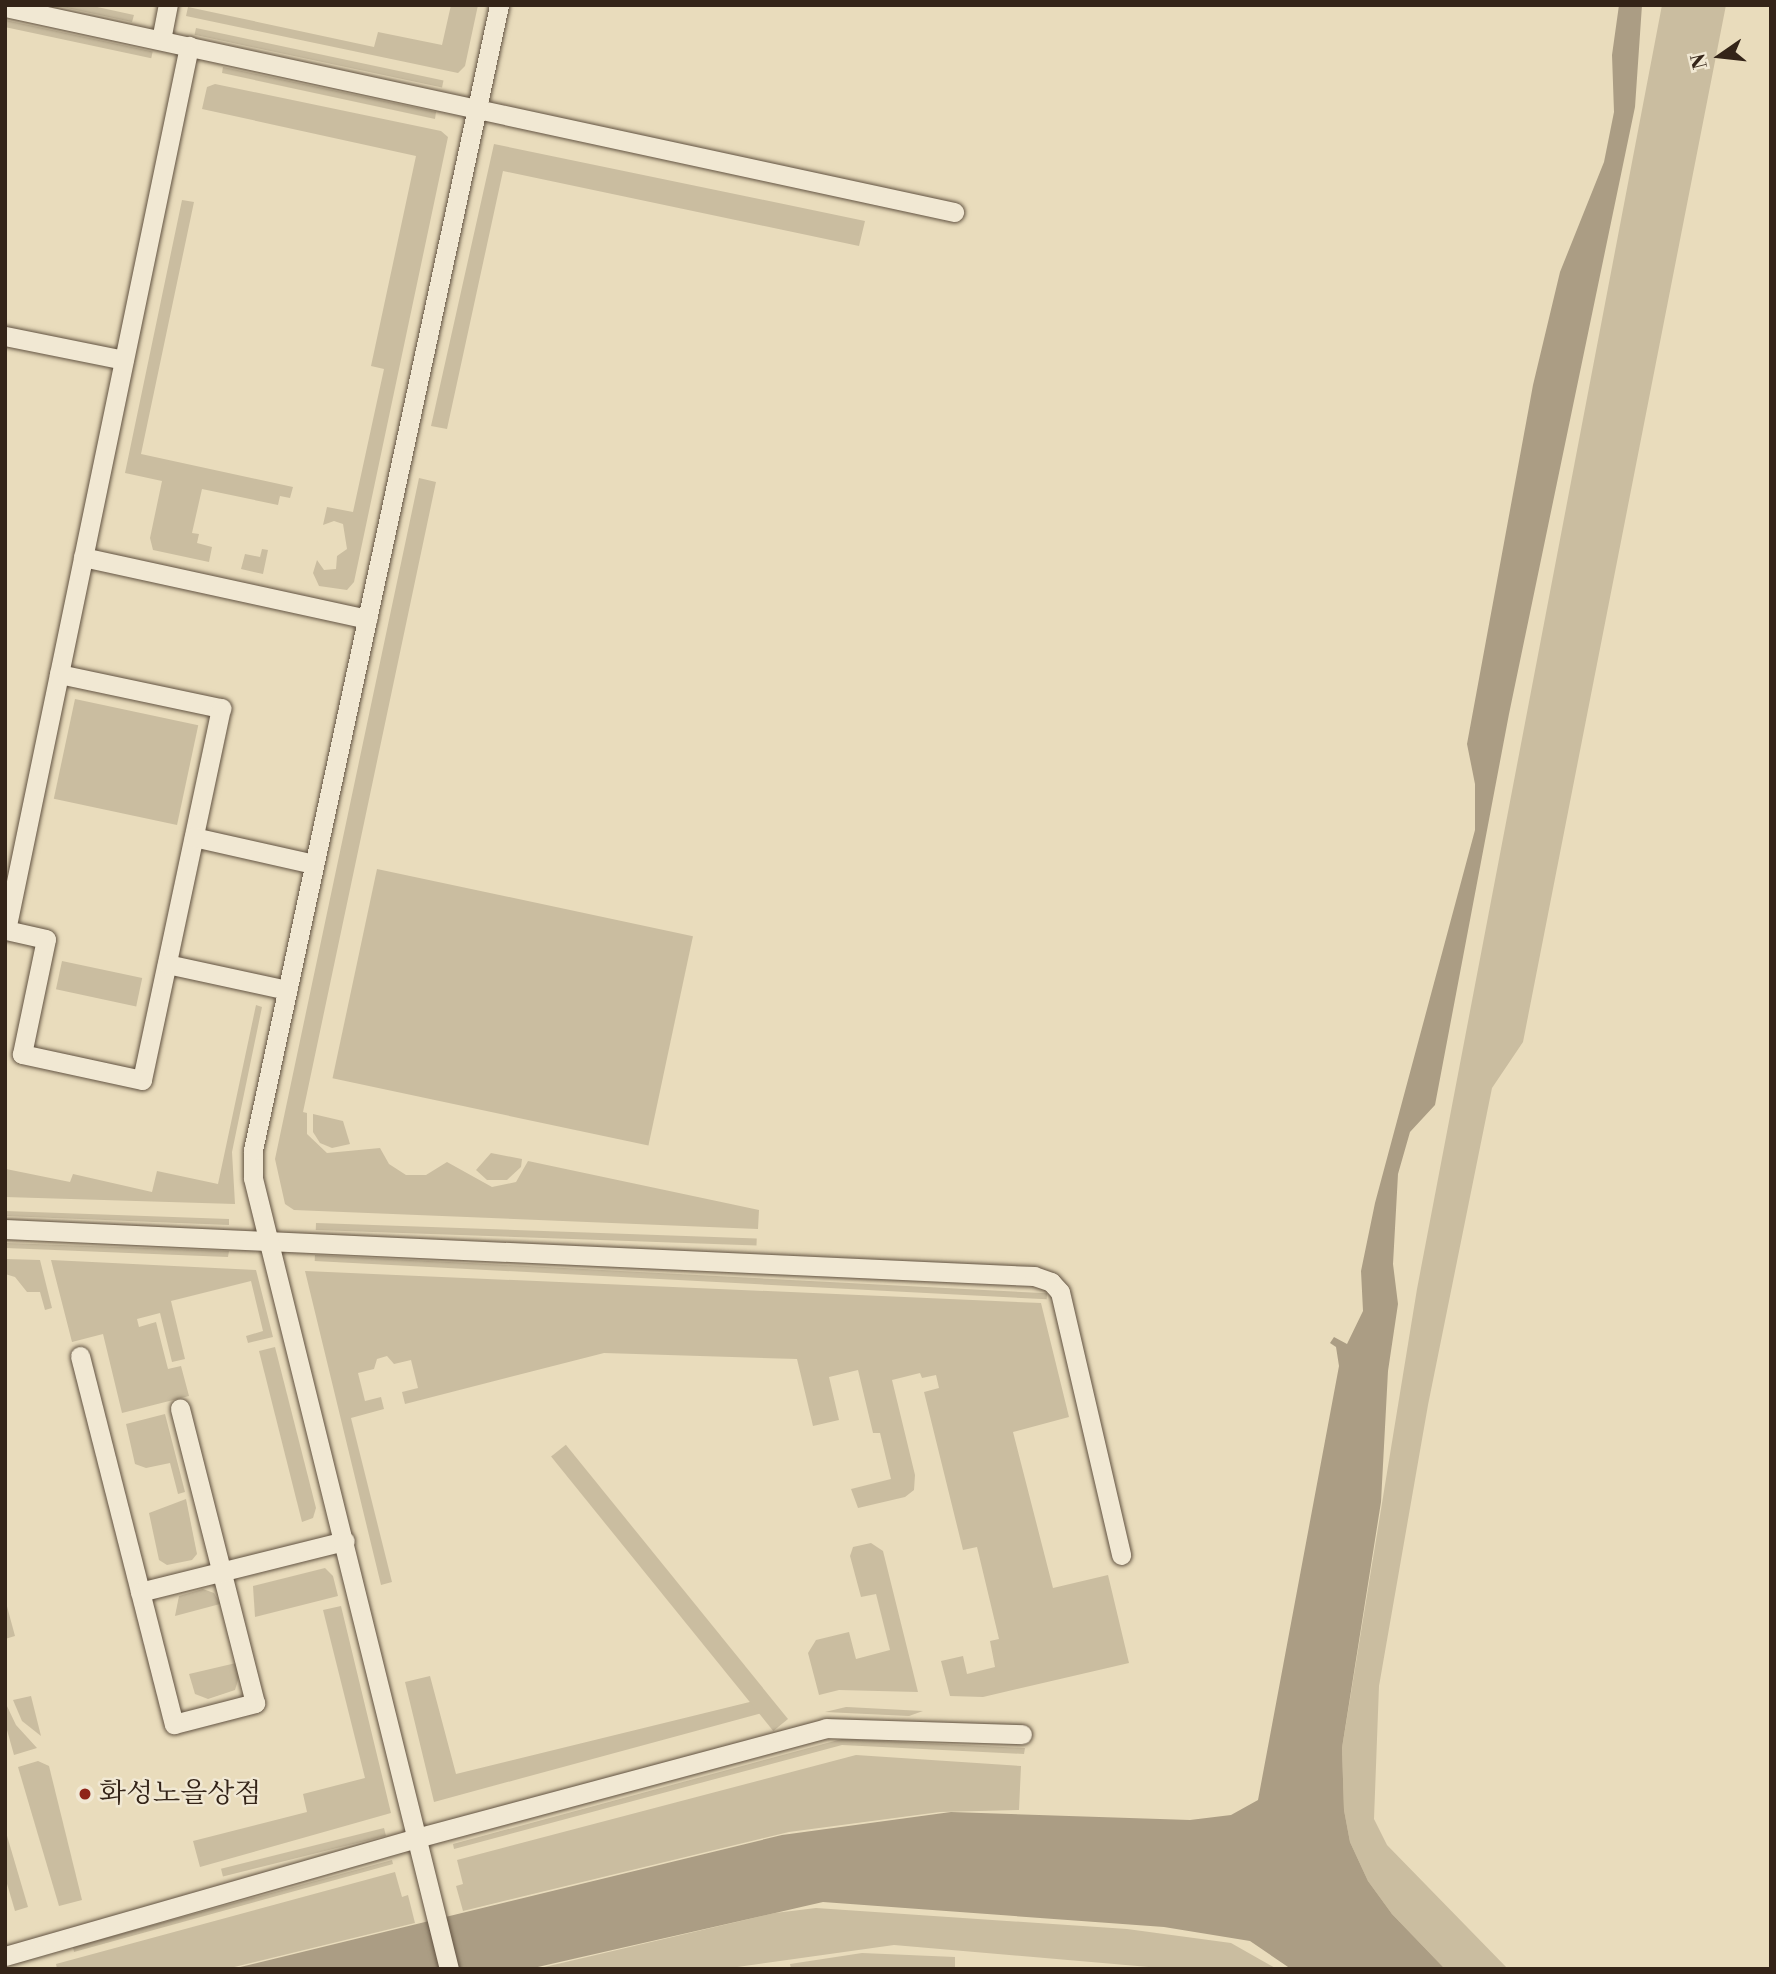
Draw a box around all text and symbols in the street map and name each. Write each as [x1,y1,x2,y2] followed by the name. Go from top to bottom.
[1685,21,1755,91] north arrow
[1686,51,1713,71] text: N
[99,1777,261,1811] place label: 화성노을상점
[77,1786,93,1802] marker: 화성노을상점

